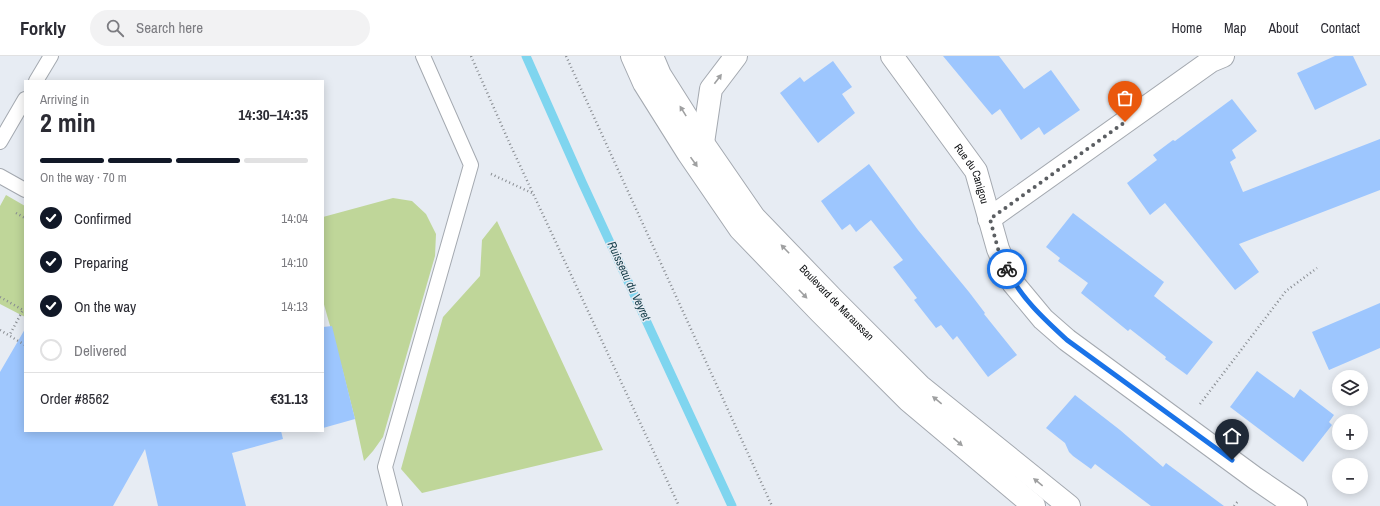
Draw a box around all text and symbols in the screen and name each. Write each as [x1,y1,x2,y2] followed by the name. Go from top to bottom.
[90,10,370,46] search box
[20,15,66,41] text: Forkly
[104,17,126,39] icon: search
[136,17,203,38] text: Search here
[1171,19,1202,37] text: Home
[1224,19,1246,37] text: Map
[1268,19,1298,37] text: About
[1320,19,1360,37] text: Contact
[714,74,722,85] one-way arrow
[1108,81,1142,122] pin
[1114,87,1136,109] icon: bag
[40,91,89,108] text: Arriving in
[238,104,308,125] text: 14:30–14:35
[40,105,96,140] text: 2 min
[680,106,687,117] one-way arrow
[951,141,992,205] street label: Rue du Canigou
[690,157,698,167] one-way arrow
[40,169,127,186] text: On the way · 70 m
[40,207,62,229] icon: check
[74,208,131,229] text: Confirmed
[281,210,308,227] text: 14:04
[604,239,654,323] water label: Ruisseau du Veyret
[780,244,790,254] one-way arrow
[987,249,1027,289] courier
[40,251,62,273] icon: check
[74,252,128,273] text: Preparing
[281,254,308,271] text: 14:10
[996,258,1018,280] icon: bike
[797,262,877,343] street label: Boulevard de Maraussan
[798,289,808,299] one-way arrow
[40,295,62,317] icon: check
[74,296,136,317] text: On the way
[281,298,308,315] text: 14:13
[74,340,127,361] text: Delivered
[1332,370,1368,494] map controls
[1332,370,1368,406] button: layers
[40,388,109,409] text: Order #8562
[270,388,308,409] text: €31.13
[932,395,943,404] one-way arrow
[1332,414,1368,450] button: +
[1215,419,1249,460] pin
[1221,425,1243,447] icon: home
[952,437,963,446] one-way arrow
[1332,458,1368,494] button: −
[1033,477,1044,486] one-way arrow

